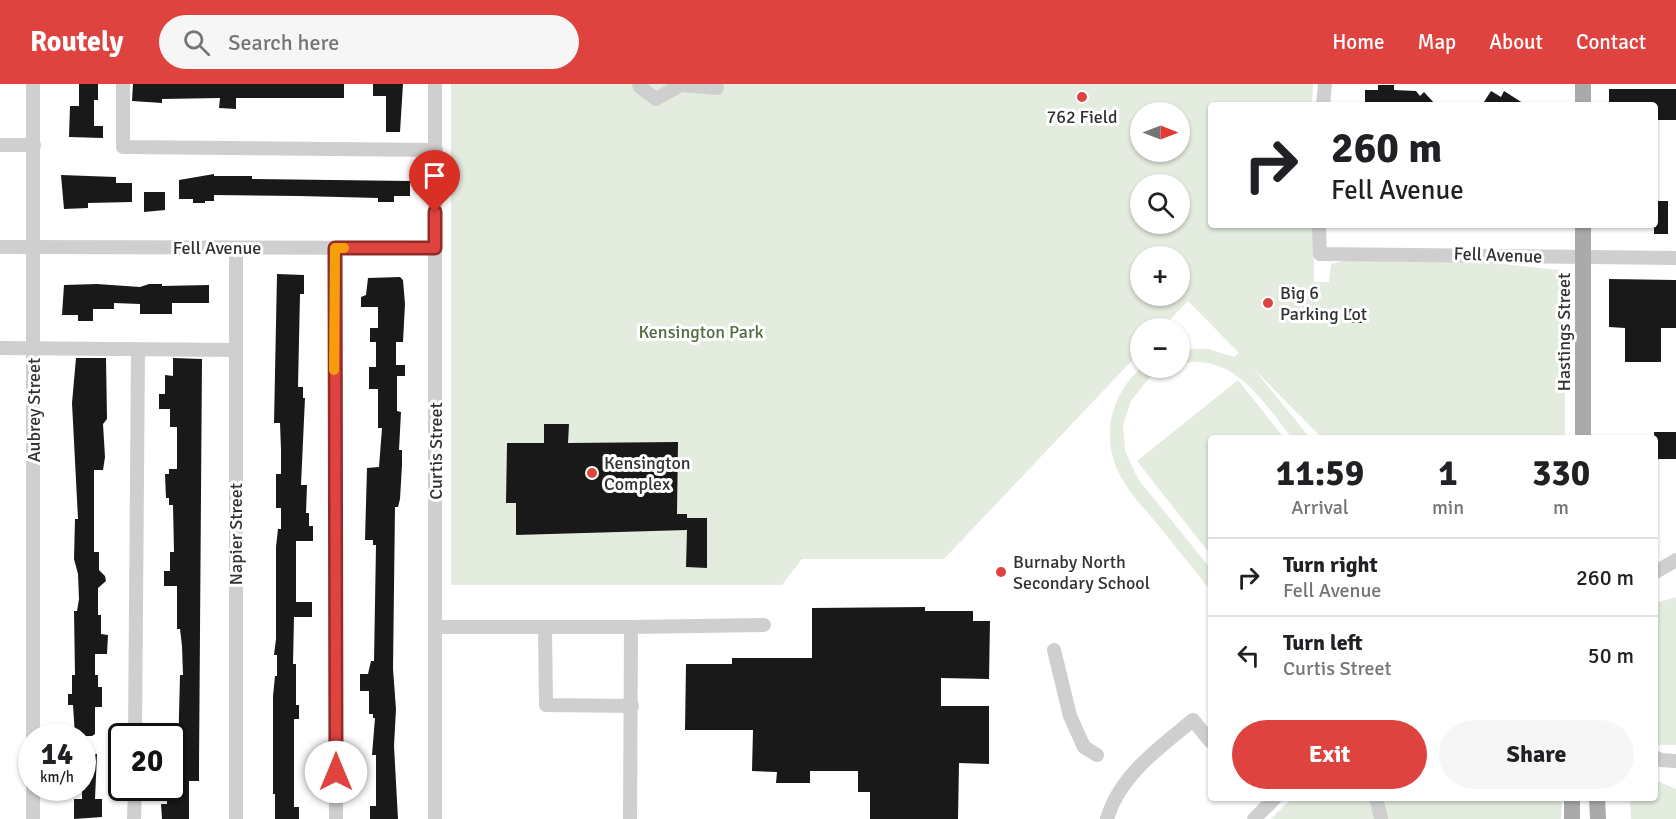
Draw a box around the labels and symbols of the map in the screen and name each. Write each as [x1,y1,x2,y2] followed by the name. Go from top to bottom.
[1075,90,1089,104] marker: 762 Field
[1130,102,1190,162] north arrow
[1046,106,1118,128] place label: 762 Field
[409,150,460,212] pin
[173,237,261,259] street label: Fell Avenue
[1453,242,1543,268] street label: Fell Avenue
[1553,273,1575,391] street label: Hastings Street
[1280,282,1367,325] place label: Big 6 Parking Lot
[1261,296,1275,310] marker: Big 6 Parking Lot
[638,321,764,343] park label: Kensington Park
[23,358,45,462] street label: Aubrey Street
[425,402,447,500] street label: Curtis Street
[604,452,691,495] place label: Kensington Complex
[585,466,599,480] marker: Kensington Complex
[225,483,247,585] street label: Napier Street
[1013,551,1150,594] place label: Burnaby North Secondary School
[994,565,1008,579] marker: Burnaby North Secondary School
[108,723,186,801] speed limit sign: 20
[304,740,368,804] position arrow

